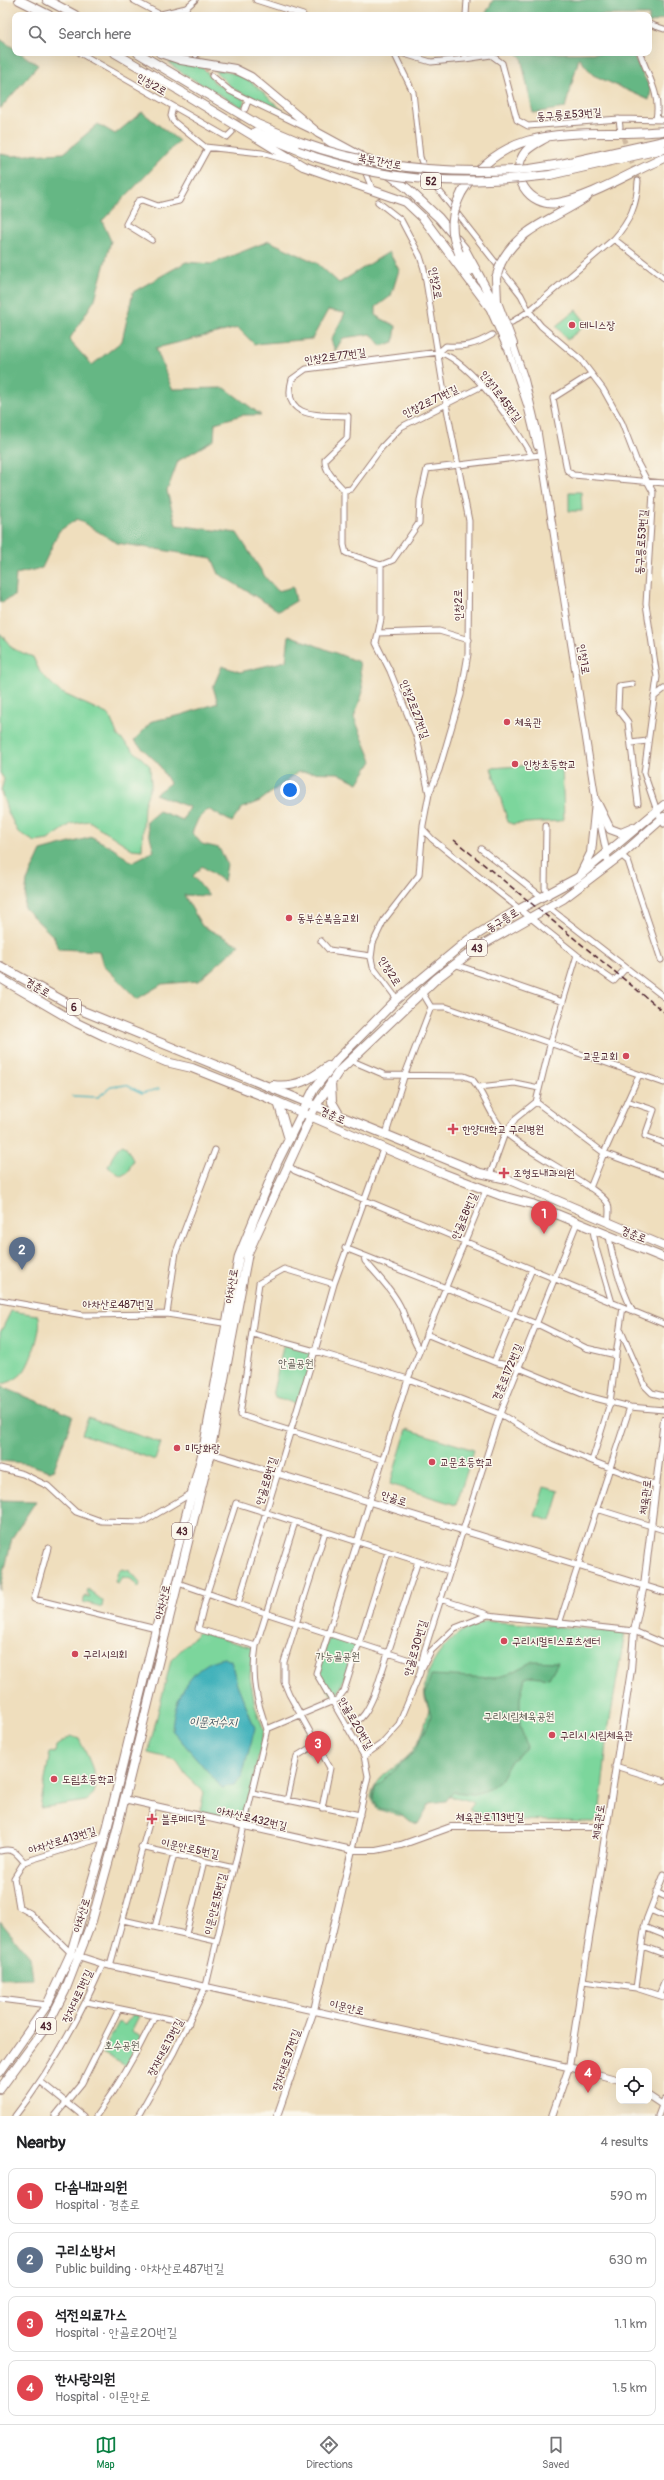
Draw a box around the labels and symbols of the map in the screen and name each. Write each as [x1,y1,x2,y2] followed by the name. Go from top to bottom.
[134,71,169,98] street label: 인창2로
[536,106,602,123] street label: 동구릉로53번길
[357,151,403,172] street label: 북부간선로
[421,173,441,189] road number: 52
[427,266,445,300] street label: 인창2로
[580,319,616,332] place label: 테니스장
[567,320,577,330] marker: 테니스장
[303,346,367,367] street label: 인창2로77번길
[477,368,524,425] street label: 인창1로45번길
[400,382,460,421] street label: 인창2로71번길
[633,509,650,575] street label: 동구릉로53번길
[452,588,465,621] street label: 인창2로
[575,643,592,675] street label: 인창1로
[397,678,432,741] street label: 인창2로27번길
[515,716,542,729] place label: 체육관
[502,717,512,727] marker: 체육관
[523,758,576,771] place label: 인창초등학교
[510,759,520,769] marker: 인창초등학교
[280,780,300,800] your location
[484,906,521,935] street label: 동구릉로
[297,912,359,925] place label: 동부순복음교회
[284,913,294,923] marker: 동부순복음교회
[467,940,487,956] road number: 43
[375,954,404,989] street label: 인창2로
[23,975,53,1000] street label: 경춘로
[67,999,81,1015] road number: 6
[583,1050,618,1063] place label: 교문교회
[621,1051,631,1061] marker: 교문교회
[318,1104,348,1127] street label: 경춘로
[447,1123,459,1135] marker: 한양대학교 구리병원
[462,1123,544,1136] place label: 한양대학교 구리병원
[498,1167,510,1179] marker: 조형도내과의원
[513,1167,575,1180] place label: 조형도내과의원
[449,1191,480,1242] street label: 안골로8번길
[531,1201,557,1234] pin: 1
[619,1223,649,1246] street label: 경춘로
[9,1237,35,1270] pin: 2
[222,1267,241,1305] street label: 아차산로
[83,1298,154,1311] street label: 아차산로487번길
[490,1342,525,1403] street label: 경춘로172번길
[278,1357,314,1370] park label: 안골공원
[185,1442,221,1455] place label: 미당화랑
[172,1443,182,1453] marker: 미당화랑
[253,1455,280,1507] street label: 안골로8번길
[440,1456,493,1469] place label: 교문초등학교
[427,1457,437,1467] marker: 교문초등학교
[637,1479,654,1515] street label: 체육관로
[379,1488,409,1509] street label: 안골로
[172,1523,192,1539] road number: 43
[152,1583,173,1621] street label: 아차산로
[401,1618,430,1678] street label: 안골로30번길
[512,1635,601,1648] place label: 구리시멀티스포츠센터
[499,1636,509,1646] marker: 구리시멀티스포츠센터
[83,1648,127,1661] place label: 구리시의회
[70,1649,80,1659] marker: 구리시의회
[316,1650,360,1663] park label: 가능골공원
[335,1695,376,1752] street label: 안골로20번길
[484,1710,555,1723] park label: 구리시립체육공원
[189,1715,238,1730] water label: 이문저수지
[560,1729,633,1742] place label: 구리시 시립체육관
[547,1730,557,1740] marker: 구리시 시립체육관
[305,1731,331,1764] pin: 3
[62,1773,115,1786] place label: 도림초등학교
[49,1774,59,1784] marker: 도림초등학교
[590,1803,607,1841] street label: 체육관로
[215,1804,288,1833] street label: 아차산로432번길
[456,1811,524,1824] street label: 체육관로113번길
[146,1813,158,1825] marker: 블루메디칼
[161,1813,205,1826] place label: 블루메디칼
[27,1824,98,1857] street label: 아차산로413번길
[160,1836,220,1861] street label: 이문안로5번길
[202,1872,229,1936] street label: 이문안로15번길
[70,1896,93,1934] street label: 아차산로
[59,1967,96,2025] street label: 장자대로1번길
[328,1997,366,2018] street label: 이문안로
[145,2016,186,2078] street label: 장자대로13번길
[36,2018,56,2034] road number: 43
[270,2027,303,2093] street label: 장자대로37번길
[104,2039,140,2052] park label: 호수공원
[575,2060,601,2093] pin: 4

